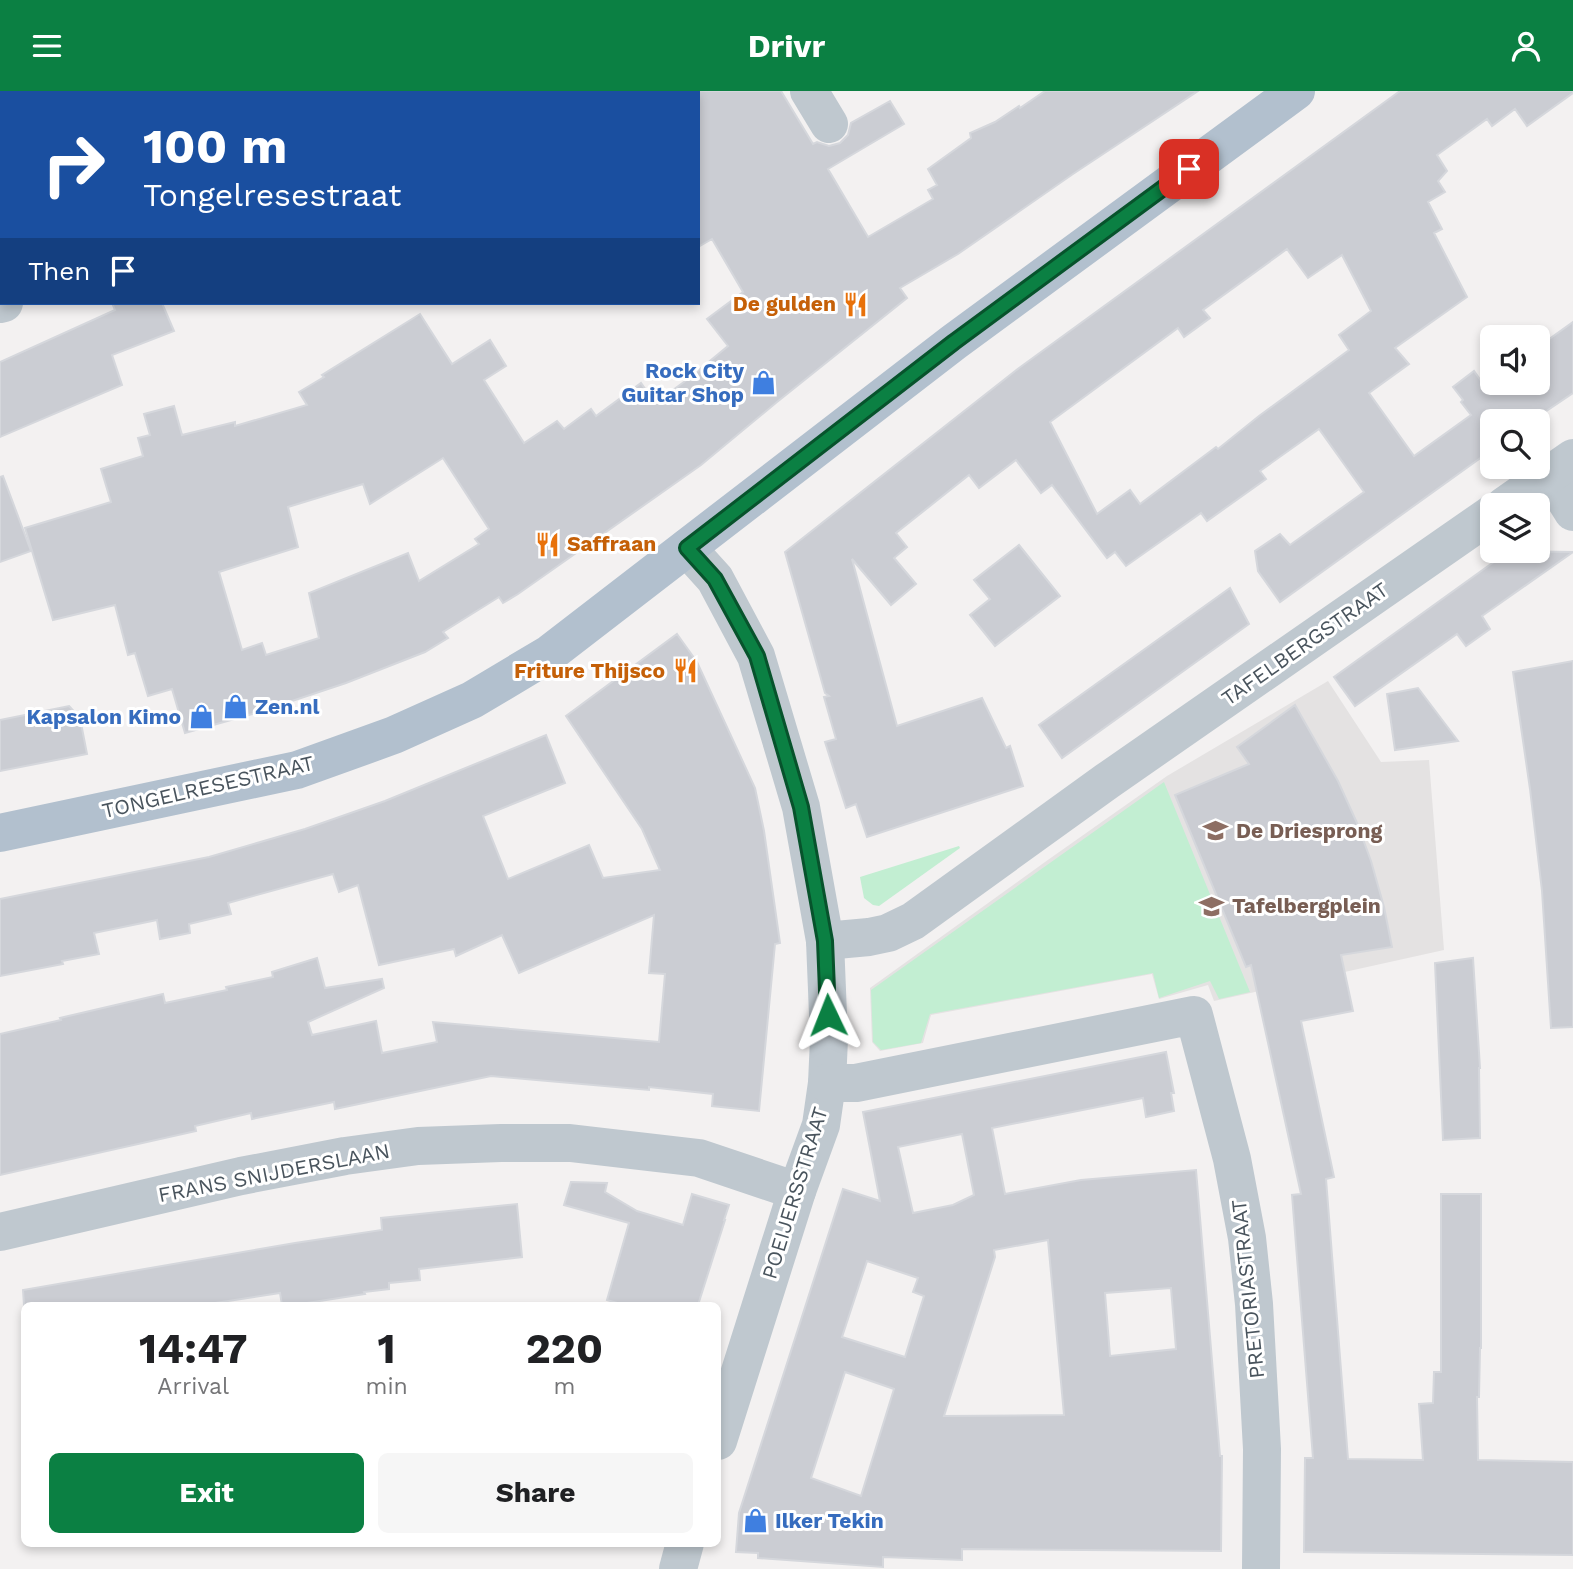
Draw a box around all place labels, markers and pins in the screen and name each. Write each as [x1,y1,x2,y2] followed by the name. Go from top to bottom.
[1159,139,1219,199] pin
[842,290,870,318] restaurant icon: De gulden
[733,291,836,316] place label: De gulden
[621,358,744,407] place label: Rock City Guitar Shop
[750,369,778,397] shop icon: Rock City Guitar Shop
[533,530,561,558] restaurant icon: Saffraan
[567,531,656,556] place label: Saffraan
[671,657,699,685] restaurant icon: Friture Thijsco
[514,658,665,683] place label: Friture Thijsco
[221,693,249,721] shop icon: Zen.nl
[255,694,319,719] place label: Zen.nl
[187,703,215,731] shop icon: Kapsalon Kimo
[26,704,181,729] place label: Kapsalon Kimo
[1202,817,1230,845] school or university icon: De Driesprong
[1236,818,1382,843] place label: De Driesprong
[1198,892,1226,920] school or university icon: Tafelbergplein
[1232,893,1381,918] place label: Tafelbergplein
[741,1507,769,1535] shop icon: Ilker Tekin
[775,1508,884,1533] place label: Ilker Tekin

